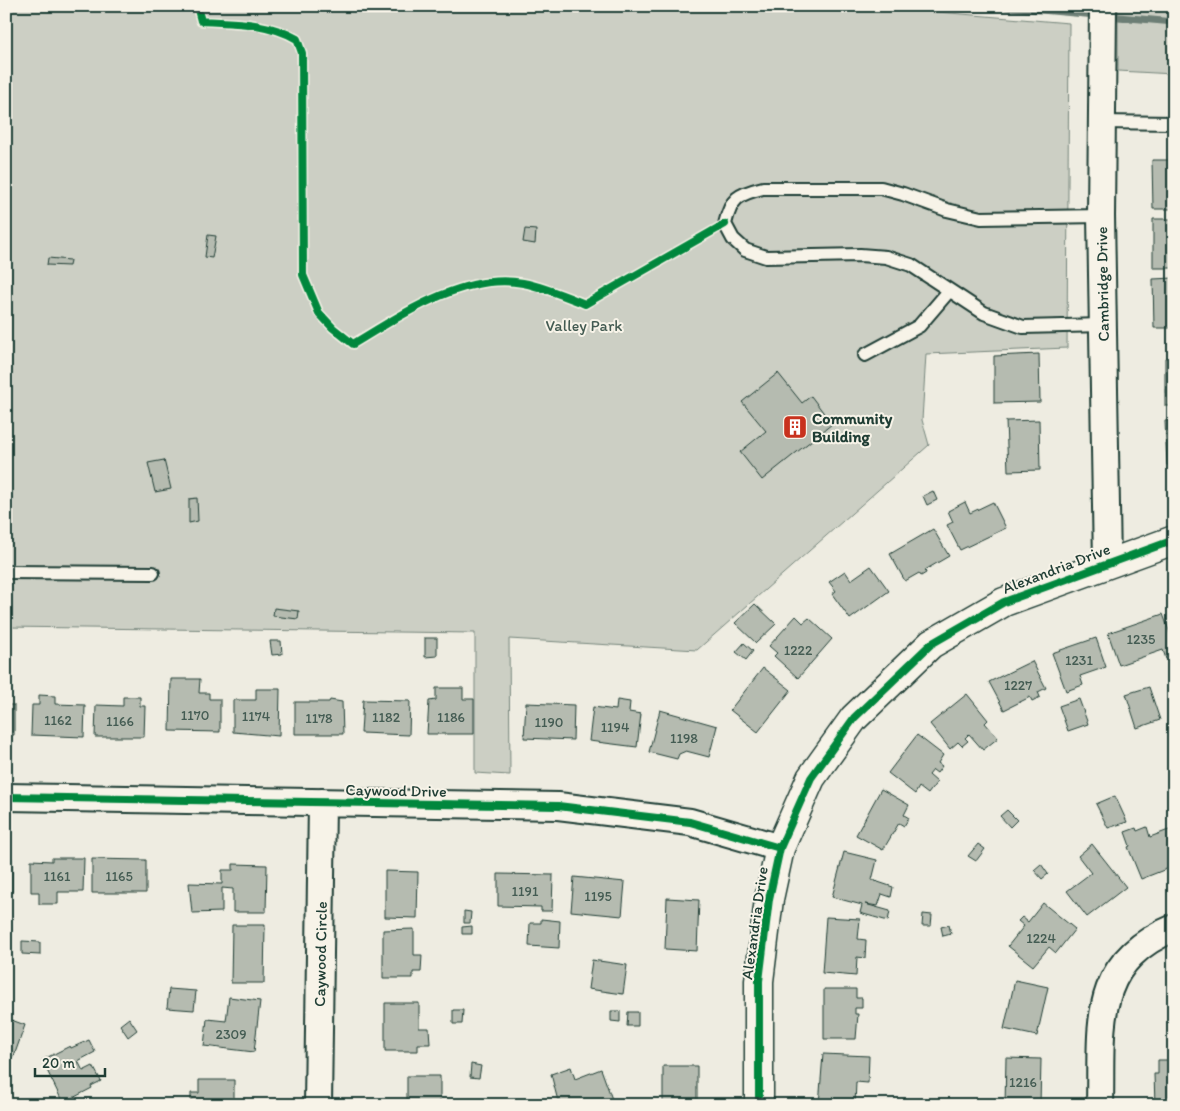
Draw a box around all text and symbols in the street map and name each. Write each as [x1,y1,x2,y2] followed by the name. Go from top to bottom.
[1092,226,1113,342] street label: Cambridge Drive
[546,316,622,335] park label: Valley Park
[812,409,893,447] place label: Community Building
[782,414,808,440] building icon: Community Building
[1000,539,1113,598] street label: Alexandria Drive
[1127,631,1155,648] house number: 1235
[784,642,813,659] house number: 1222
[1065,652,1093,669] house number: 1231
[1004,677,1032,694] house number: 1227
[181,707,209,724] house number: 1170
[242,708,271,725] house number: 1174
[372,709,401,726] house number: 1182
[437,709,465,726] house number: 1186
[305,710,333,727] house number: 1178
[44,712,73,729] house number: 1162
[106,713,134,730] house number: 1166
[535,714,563,731] house number: 1190
[601,719,630,736] house number: 1194
[670,730,698,747] house number: 1198
[345,780,447,801] street label: Caywood Drive
[737,865,772,981] street label: Alexandria Drive
[44,868,71,885] house number: 1161
[105,868,133,885] house number: 1165
[512,883,539,900] house number: 1191
[584,888,612,905] house number: 1195
[310,901,331,1007] street label: Caywood Circle
[1026,930,1056,947] house number: 1224
[216,1026,246,1043] house number: 2309
[35,1046,105,1078] scale bar
[42,1054,76,1072] text: 20 m
[1009,1074,1037,1091] house number: 1216

